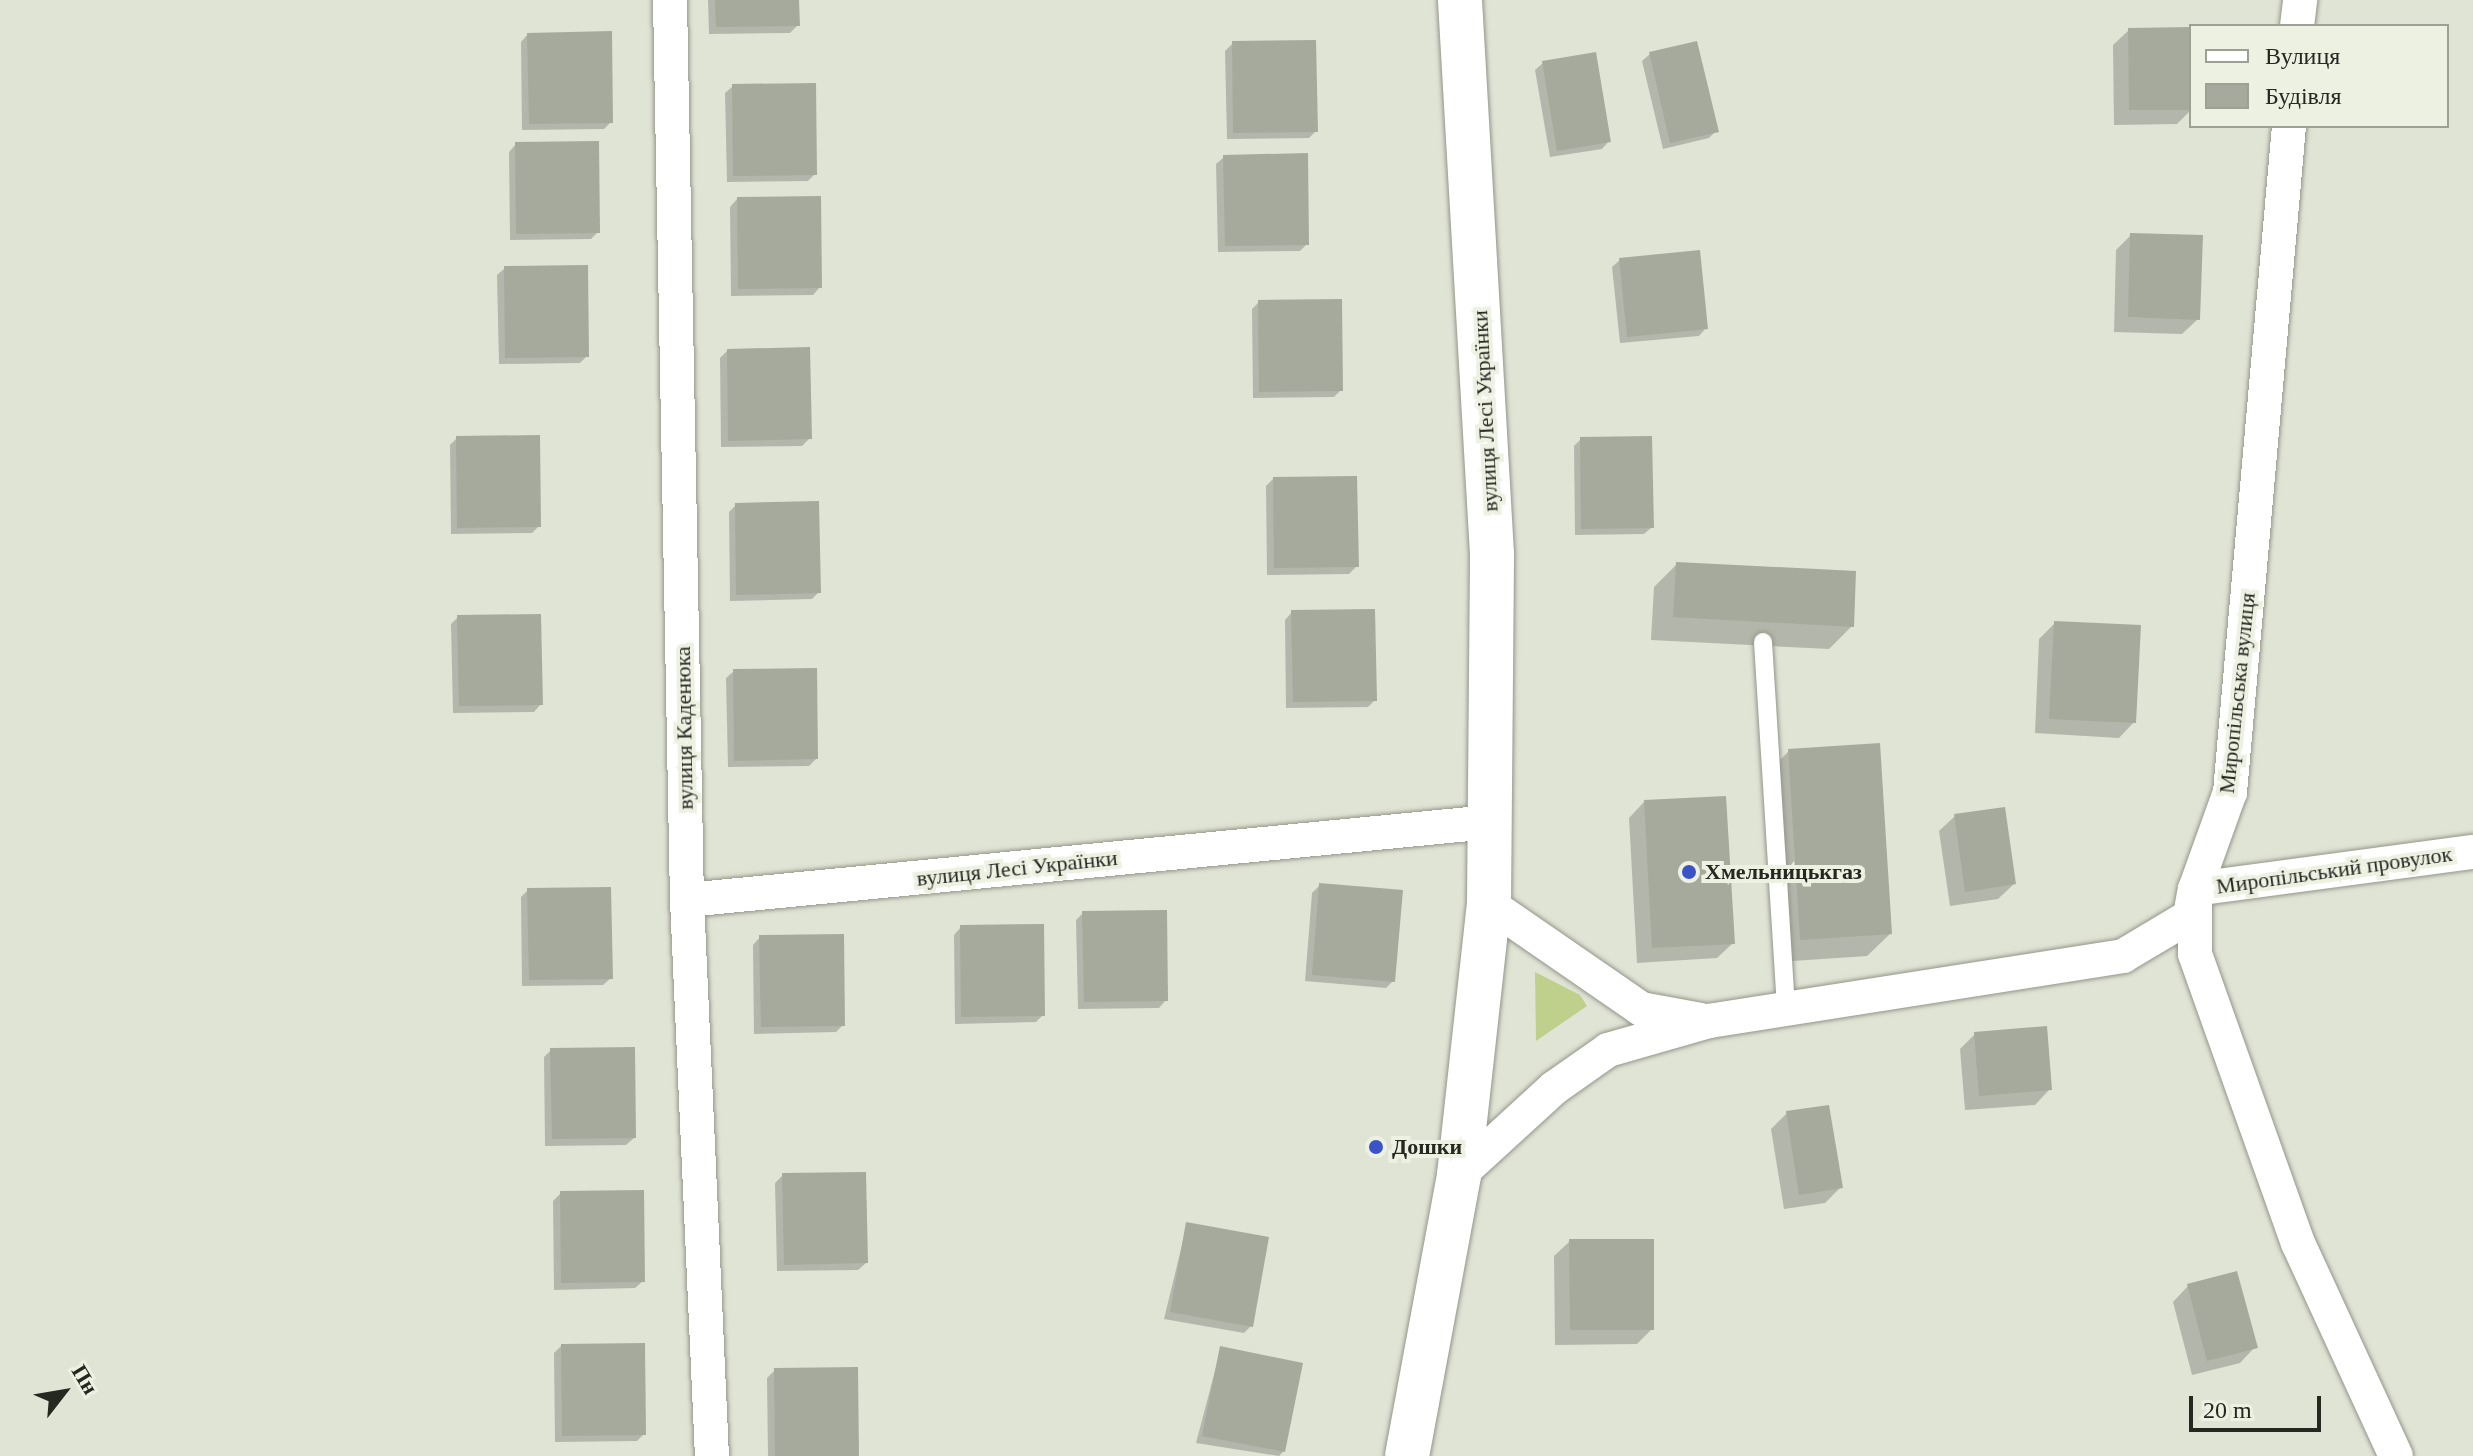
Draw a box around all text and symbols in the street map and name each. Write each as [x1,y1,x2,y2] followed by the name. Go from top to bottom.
[2189,24,2449,128] legend
[2265,43,2340,69] text: Вулиця
[2265,83,2342,109] text: Будівля
[1467,310,1503,512] street label: вулиця Лесі Українки
[2213,591,2261,795] street label: Миропільська вулиця
[669,646,699,810] street label: вулиця Каденюка
[2214,840,2454,900] street label: Миропільський провулок
[915,844,1119,892] street label: вулиця Лесі Українки
[1705,859,1862,885] place label: Хмельницькгаз
[1680,863,1698,881] marker: Хмельницькгаз
[1392,1134,1462,1160] place label: Дошки
[1367,1138,1385,1156] marker: Дошки
[24,1352,104,1432] north arrow
[67,1360,103,1399] text: Пн
[2193,1380,2325,1430] scale bar
[2203,1397,2252,1423] text: 20 m

